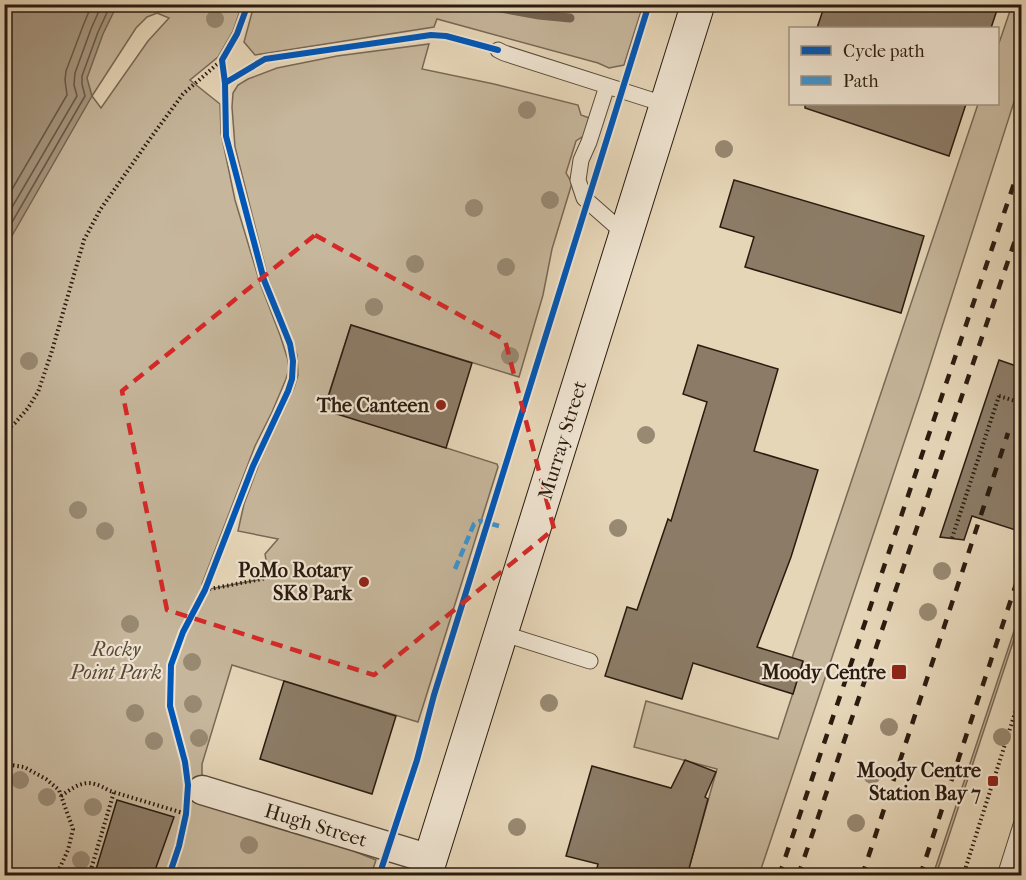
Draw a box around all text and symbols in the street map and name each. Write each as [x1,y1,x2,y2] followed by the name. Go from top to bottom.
[789,27,999,105] legend
[843,41,924,62] text: Cycle path
[843,71,879,92] text: Path
[533,378,591,502] street label: Murray Street
[316,394,429,417] place label: The Canteen
[434,398,448,412] marker: The Canteen
[238,559,353,605] place label: PoMo Rotary SK8 Park
[357,575,371,589] marker: PoMo Rotary SK8 Park
[69,638,162,684] park label: Rocky Point Park
[761,661,886,684] place label: Moody Centre
[890,663,908,681] marker: Moody Centre
[856,759,981,805] place label: Moody Centre Station Bay 7
[986,774,1000,788] marker: Moody Centre Station Bay 7
[262,799,370,852] street label: Hugh Street

